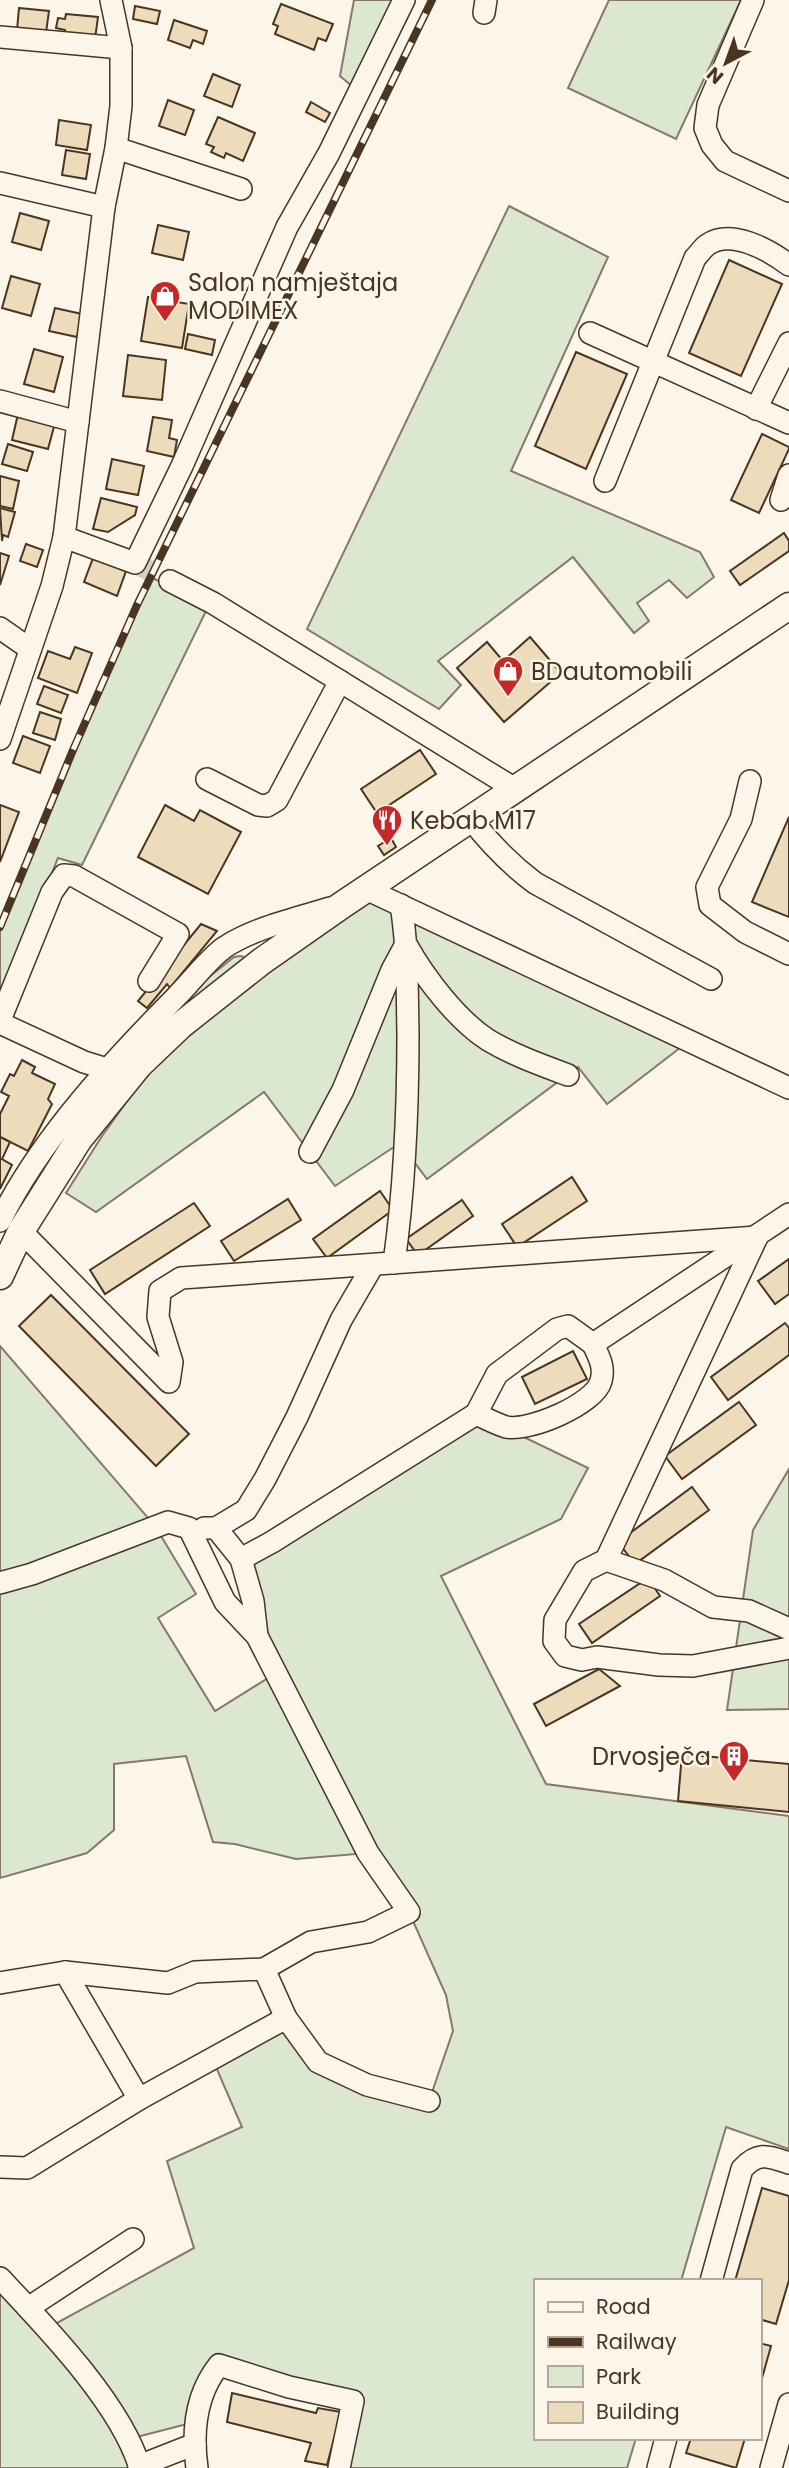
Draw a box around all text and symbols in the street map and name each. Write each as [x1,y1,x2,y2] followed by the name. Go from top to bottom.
[691,28,761,98] north arrow
[701,61,729,90] text: N
[188,266,398,327] place label: Salon namještaja MODIMEX
[148,279,182,323] shop icon: Salon namještaja MODIMEX
[491,654,525,698] shop icon: BDautomobili
[531,655,692,688] place label: BDautomobili
[370,803,404,847] restaurant icon: Kebab M17
[410,804,536,837] place label: Kebab M17
[717,1739,751,1783] building icon: Drvosječa
[592,1740,711,1773] place label: Drvosječa
[534,2279,761,2440] legend
[596,2292,651,2321] text: Road
[596,2327,677,2356] text: Railway
[596,2362,641,2391] text: Park
[596,2397,680,2426] text: Building

